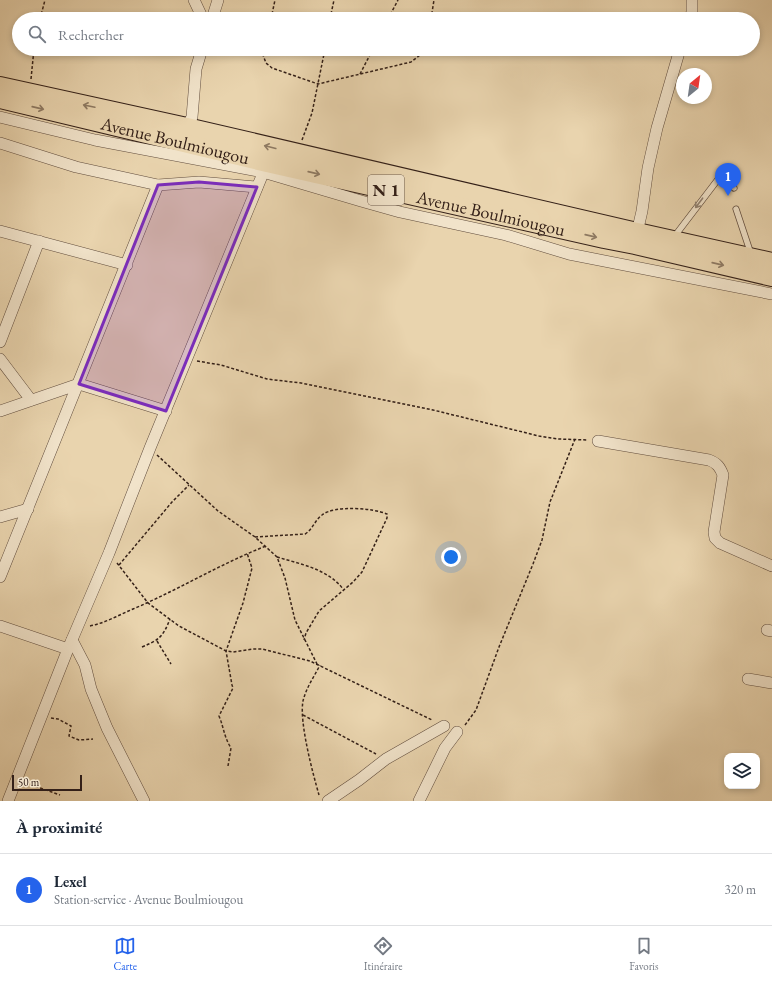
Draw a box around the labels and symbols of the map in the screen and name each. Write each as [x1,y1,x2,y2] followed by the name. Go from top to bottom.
[676,68,712,104] north arrow
[83,101,96,109] one-way arrow
[31,105,44,112] one-way arrow
[98,111,252,169] street label: Avenue Boulmiougou
[264,142,277,150] one-way arrow
[715,163,741,196] pin: 1
[308,170,321,178] one-way arrow
[368,175,404,205] road number: N 1
[413,185,568,241] street label: Avenue Boulmiougou
[695,197,703,208] one-way arrow
[584,233,597,241] one-way arrow
[711,261,724,269] one-way arrow
[441,547,461,567] your location
[12,773,82,792] scale bar

